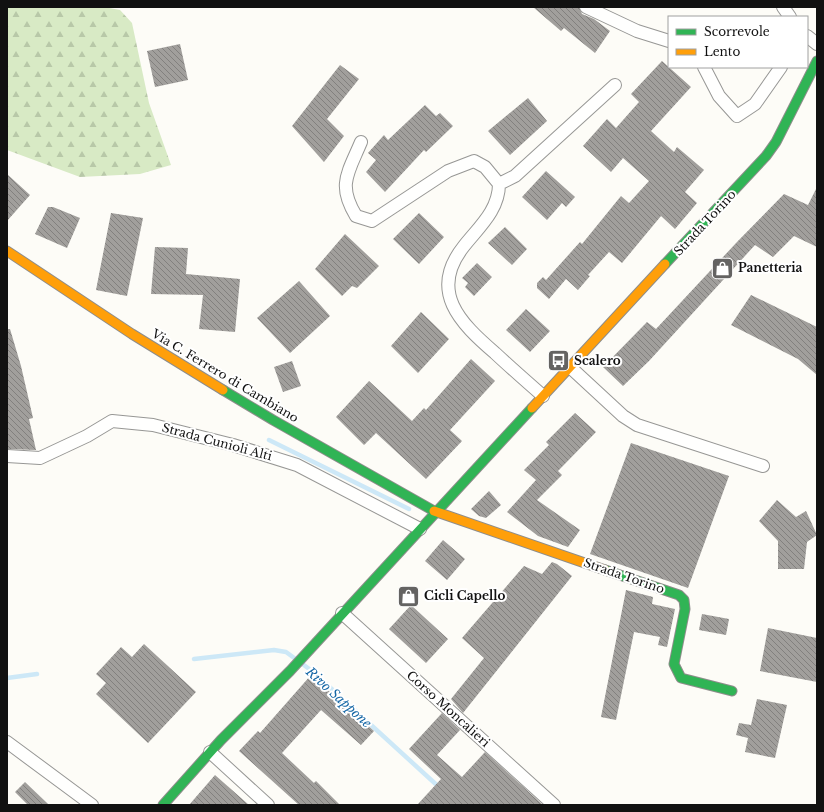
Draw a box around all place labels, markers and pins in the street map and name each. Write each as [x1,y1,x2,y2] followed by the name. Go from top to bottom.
[709,255,735,281] shop icon: Panetteria
[738,260,803,275] place label: Panetteria
[546,348,572,374] bus stop icon: Scalero
[574,353,621,368] place label: Scalero
[396,583,422,609] shop icon: Cicli Capello
[424,588,505,603] place label: Cicli Capello

